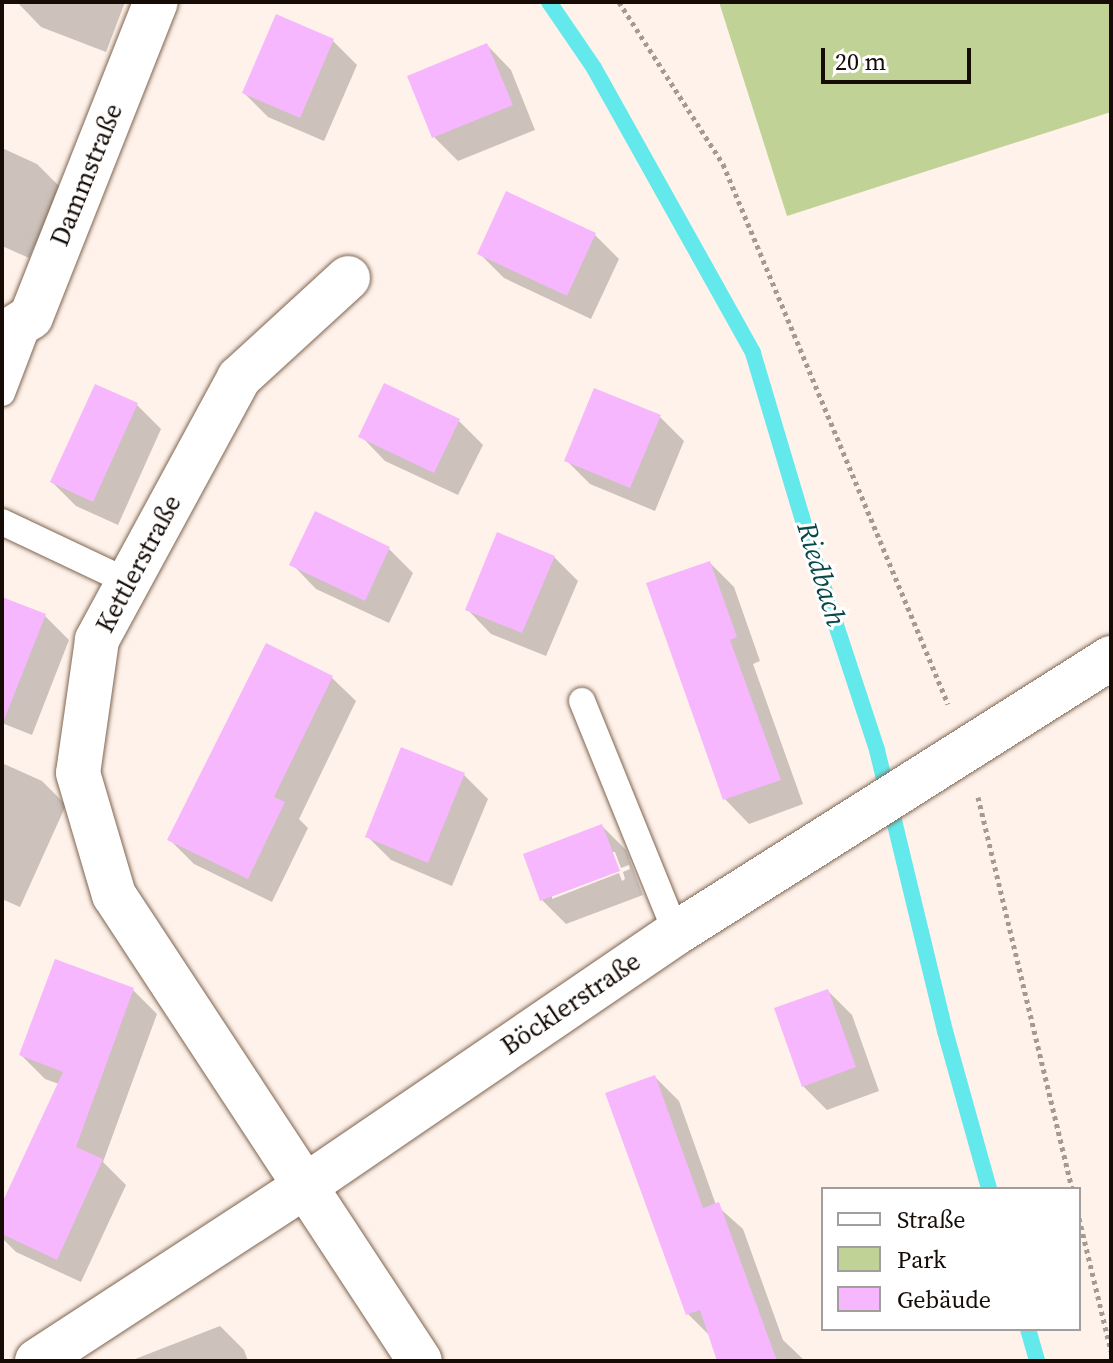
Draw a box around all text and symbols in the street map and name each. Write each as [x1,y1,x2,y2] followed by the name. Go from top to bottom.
[825,32,975,82] scale bar
[835,45,886,78] text: 20 m
[44,99,130,251] street label: Dammstraße
[90,490,188,638] street label: Kettlerstraße
[790,518,854,630] water label: Riedbach
[495,946,647,1062] street label: Böcklerstraße
[821,1187,1081,1331] legend
[897,1203,965,1236] text: Straße
[897,1243,946,1276] text: Park
[897,1283,991,1316] text: Gebäude

